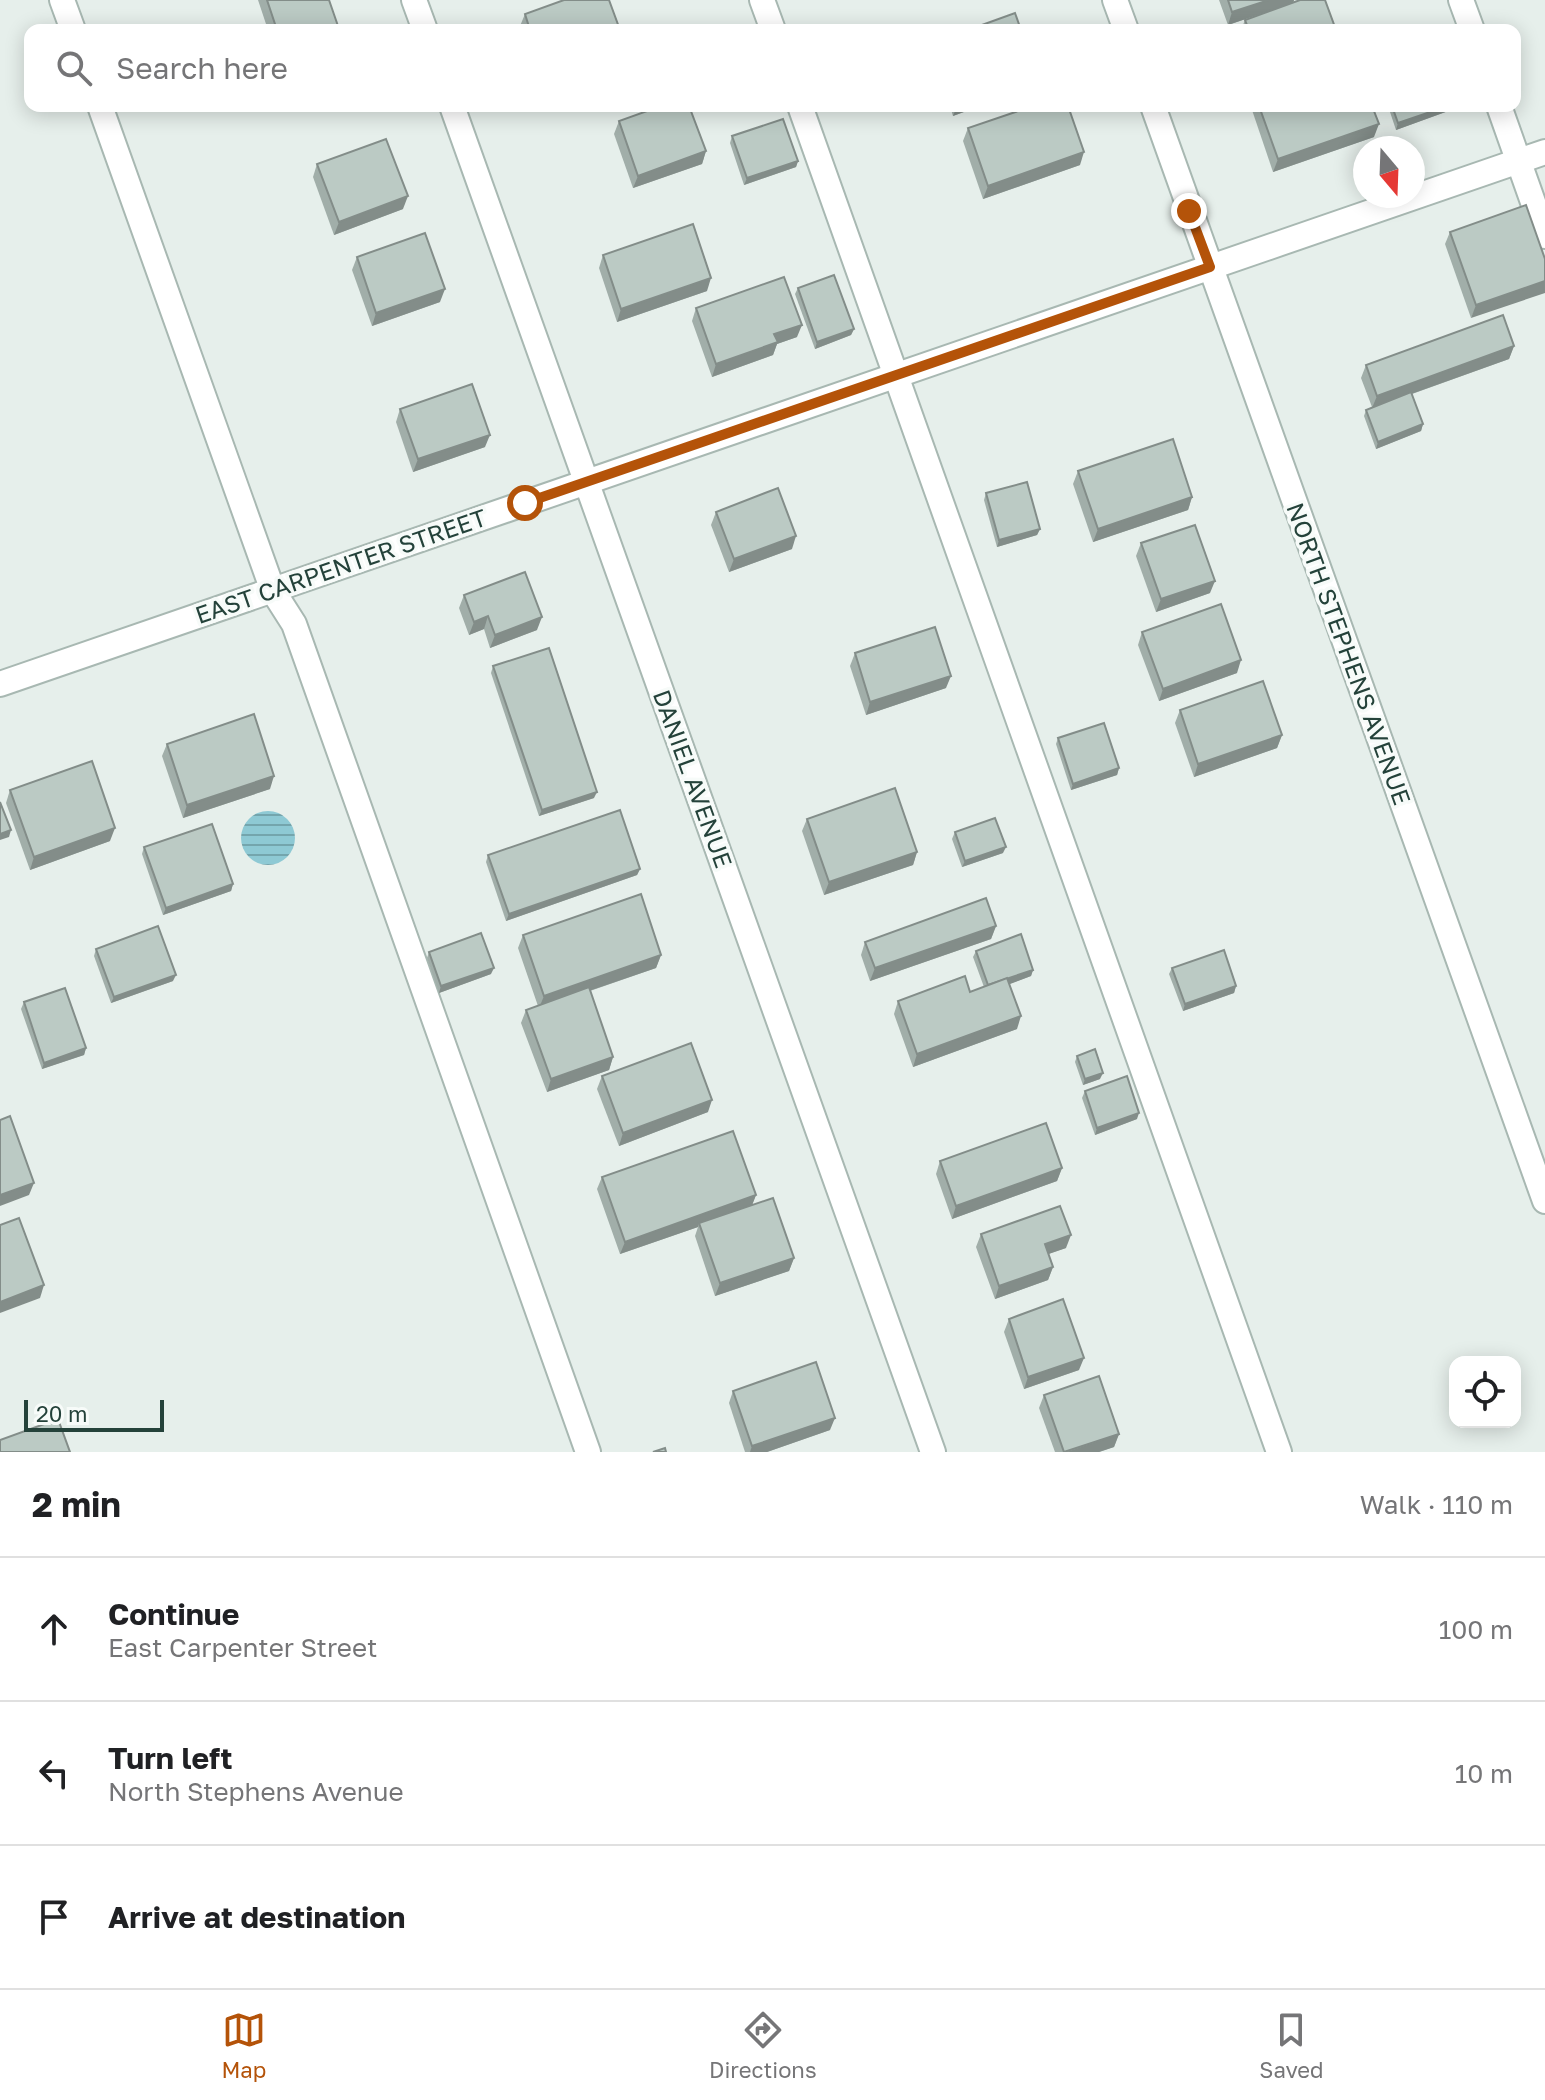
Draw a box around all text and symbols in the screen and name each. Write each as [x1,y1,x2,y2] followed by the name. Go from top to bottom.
[24,24,1521,112] search box
[52,46,96,90] icon: search
[116,50,288,86] text: Search here
[1353,136,1425,208] north arrow
[1171,193,1207,229] route end
[507,485,543,521] route start
[1281,499,1418,808] street label: NORTH STEPHENS AVENUE
[191,502,490,629] street label: EAST CARPENTER STREET
[648,685,739,872] street label: DANIEL AVENUE
[1449,1356,1521,1428] map controls
[1449,1356,1521,1428] button: locate
[24,1396,164,1432] scale bar
[36,1400,87,1427] text: 20 m
[32,1484,121,1524] text: 2 min
[1360,1489,1513,1520] text: Walk · 110 m
[108,1596,239,1632] text: Continue
[32,1607,76,1651] icon: ahead
[1439,1614,1513,1645] text: 100 m
[108,1632,377,1663] text: East Carpenter Street
[108,1740,233,1776] text: Turn left
[32,1751,76,1795] icon: left
[1455,1758,1513,1789] text: 10 m
[108,1776,404,1807] text: North Stephens Avenue
[32,1895,76,1939] icon: arrive
[108,1899,405,1935] text: Arrive at destination
[221,2008,266,2083] tab: Map
[709,2008,817,2083] tab: Directions
[1259,2008,1324,2083] tab: Saved

